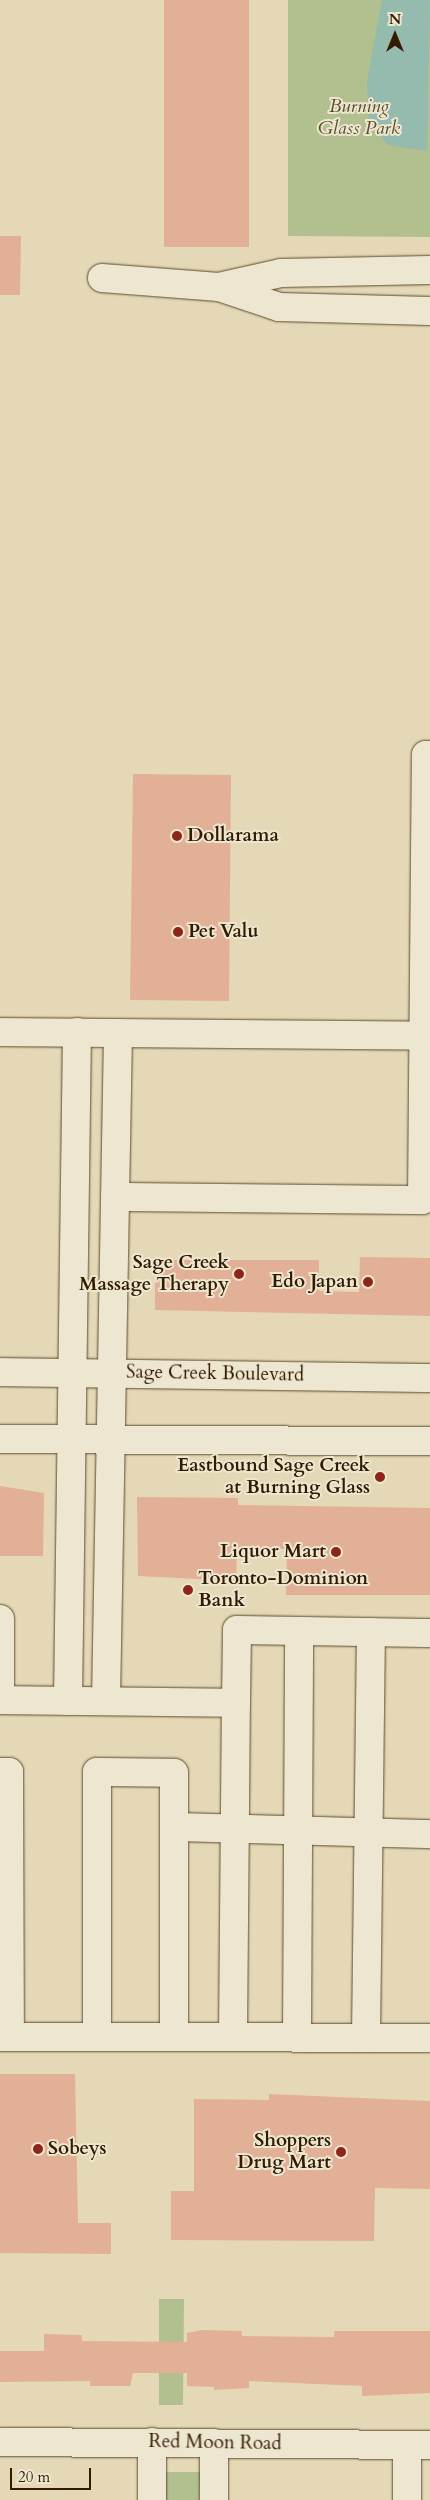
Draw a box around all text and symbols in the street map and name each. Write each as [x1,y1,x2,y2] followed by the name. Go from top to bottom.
[370,10,420,60] north arrow
[389,10,401,29] text: N
[318,96,400,140] park label: Burning Glass Park
[187,825,279,847] place label: Dollarama
[171,830,183,842] marker: Dollarama
[188,921,259,943] place label: Pet Valu
[172,926,184,938] marker: Pet Valu
[79,1252,229,1296] place label: Sage Creek Massage Therapy
[233,1268,245,1280] marker: Sage Creek Massage Therapy
[271,1271,358,1293] place label: Edo Japan
[362,1276,374,1288] marker: Edo Japan
[126,1361,304,1387] street label: Sage Creek Boulevard
[177,1455,370,1499] place label: Eastbound Sage Creek at Burning Glass
[374,1471,386,1483] marker: Eastbound Sage Creek at Burning Glass
[220,1541,326,1563] place label: Liquor Mart
[330,1546,342,1558] marker: Liquor Mart
[198,1568,368,1612] place label: Toronto-Dominion Bank
[182,1584,194,1596] marker: Toronto-Dominion Bank
[237,2130,331,2174] place label: Shoppers Drug Mart
[48,2138,107,2160] place label: Sobeys
[32,2143,44,2155] marker: Sobeys
[335,2146,347,2158] marker: Shoppers Drug Mart
[148,2430,282,2456] street label: Red Moon Road
[12,2458,94,2490] scale bar
[18,2467,50,2487] text: 20 m

